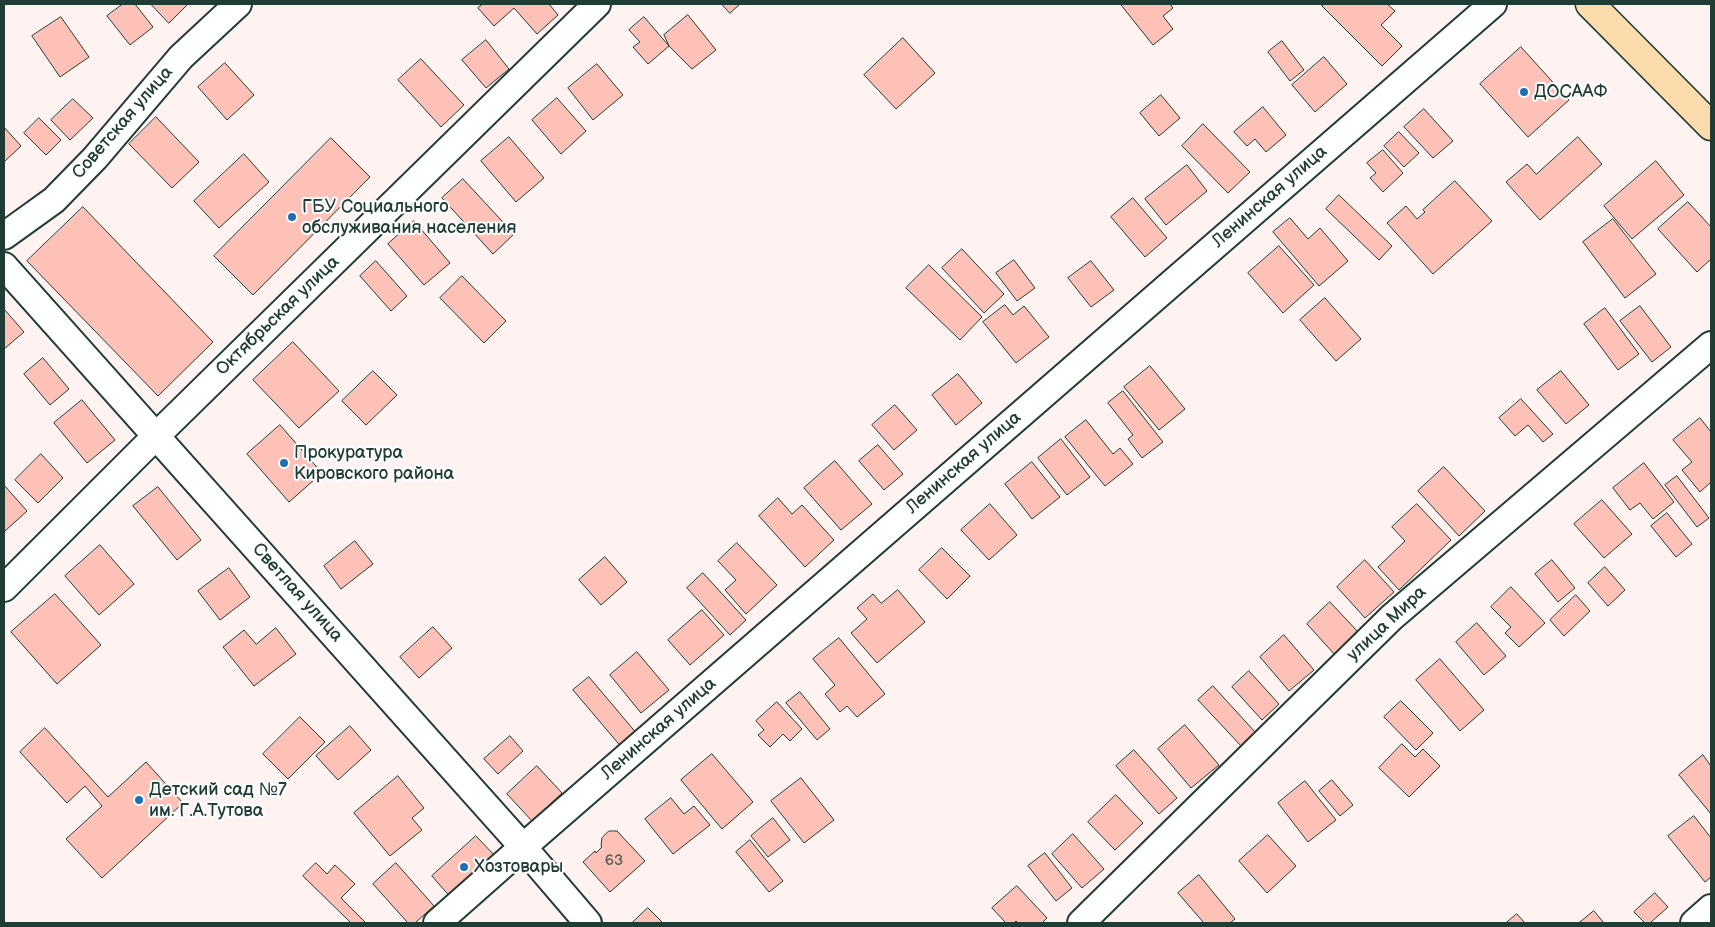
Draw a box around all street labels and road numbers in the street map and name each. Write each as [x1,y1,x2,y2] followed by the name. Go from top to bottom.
[68,62,178,184] street label: Советская улица
[1208,141,1332,253] street label: Ленинская улица
[212,252,344,380] street label: Октябрьская улица
[902,407,1026,519] street label: Ленинская улица
[247,539,347,647] street label: Светлая улица
[1343,582,1431,666] street label: улица Мира
[597,673,721,785] street label: Ленинская улица

